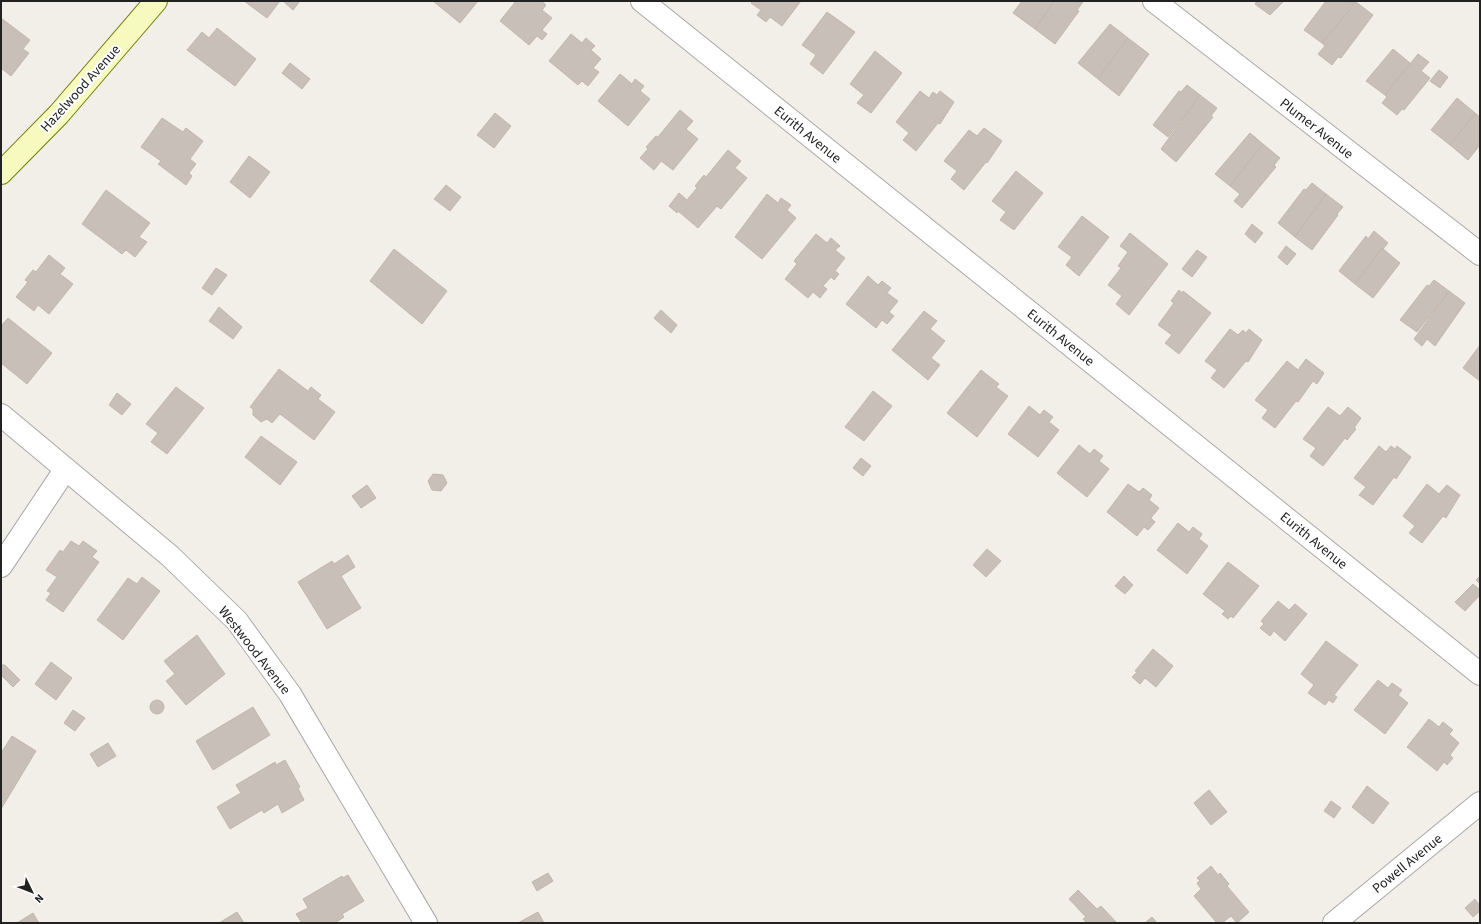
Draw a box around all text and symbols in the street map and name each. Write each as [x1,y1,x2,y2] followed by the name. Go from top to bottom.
[36,41,125,137] street label: Hazelwood Avenue
[1275,94,1357,164] street label: Plumer Avenue
[769,101,845,168] street label: Eurith Avenue
[1022,304,1098,371] street label: Eurith Avenue
[1275,507,1351,574] street label: Eurith Avenue
[213,602,295,699] street label: Westwood Avenue
[1368,829,1447,898] street label: Powell Avenue
[12,872,52,912] north arrow
[31,891,47,906] text: N

